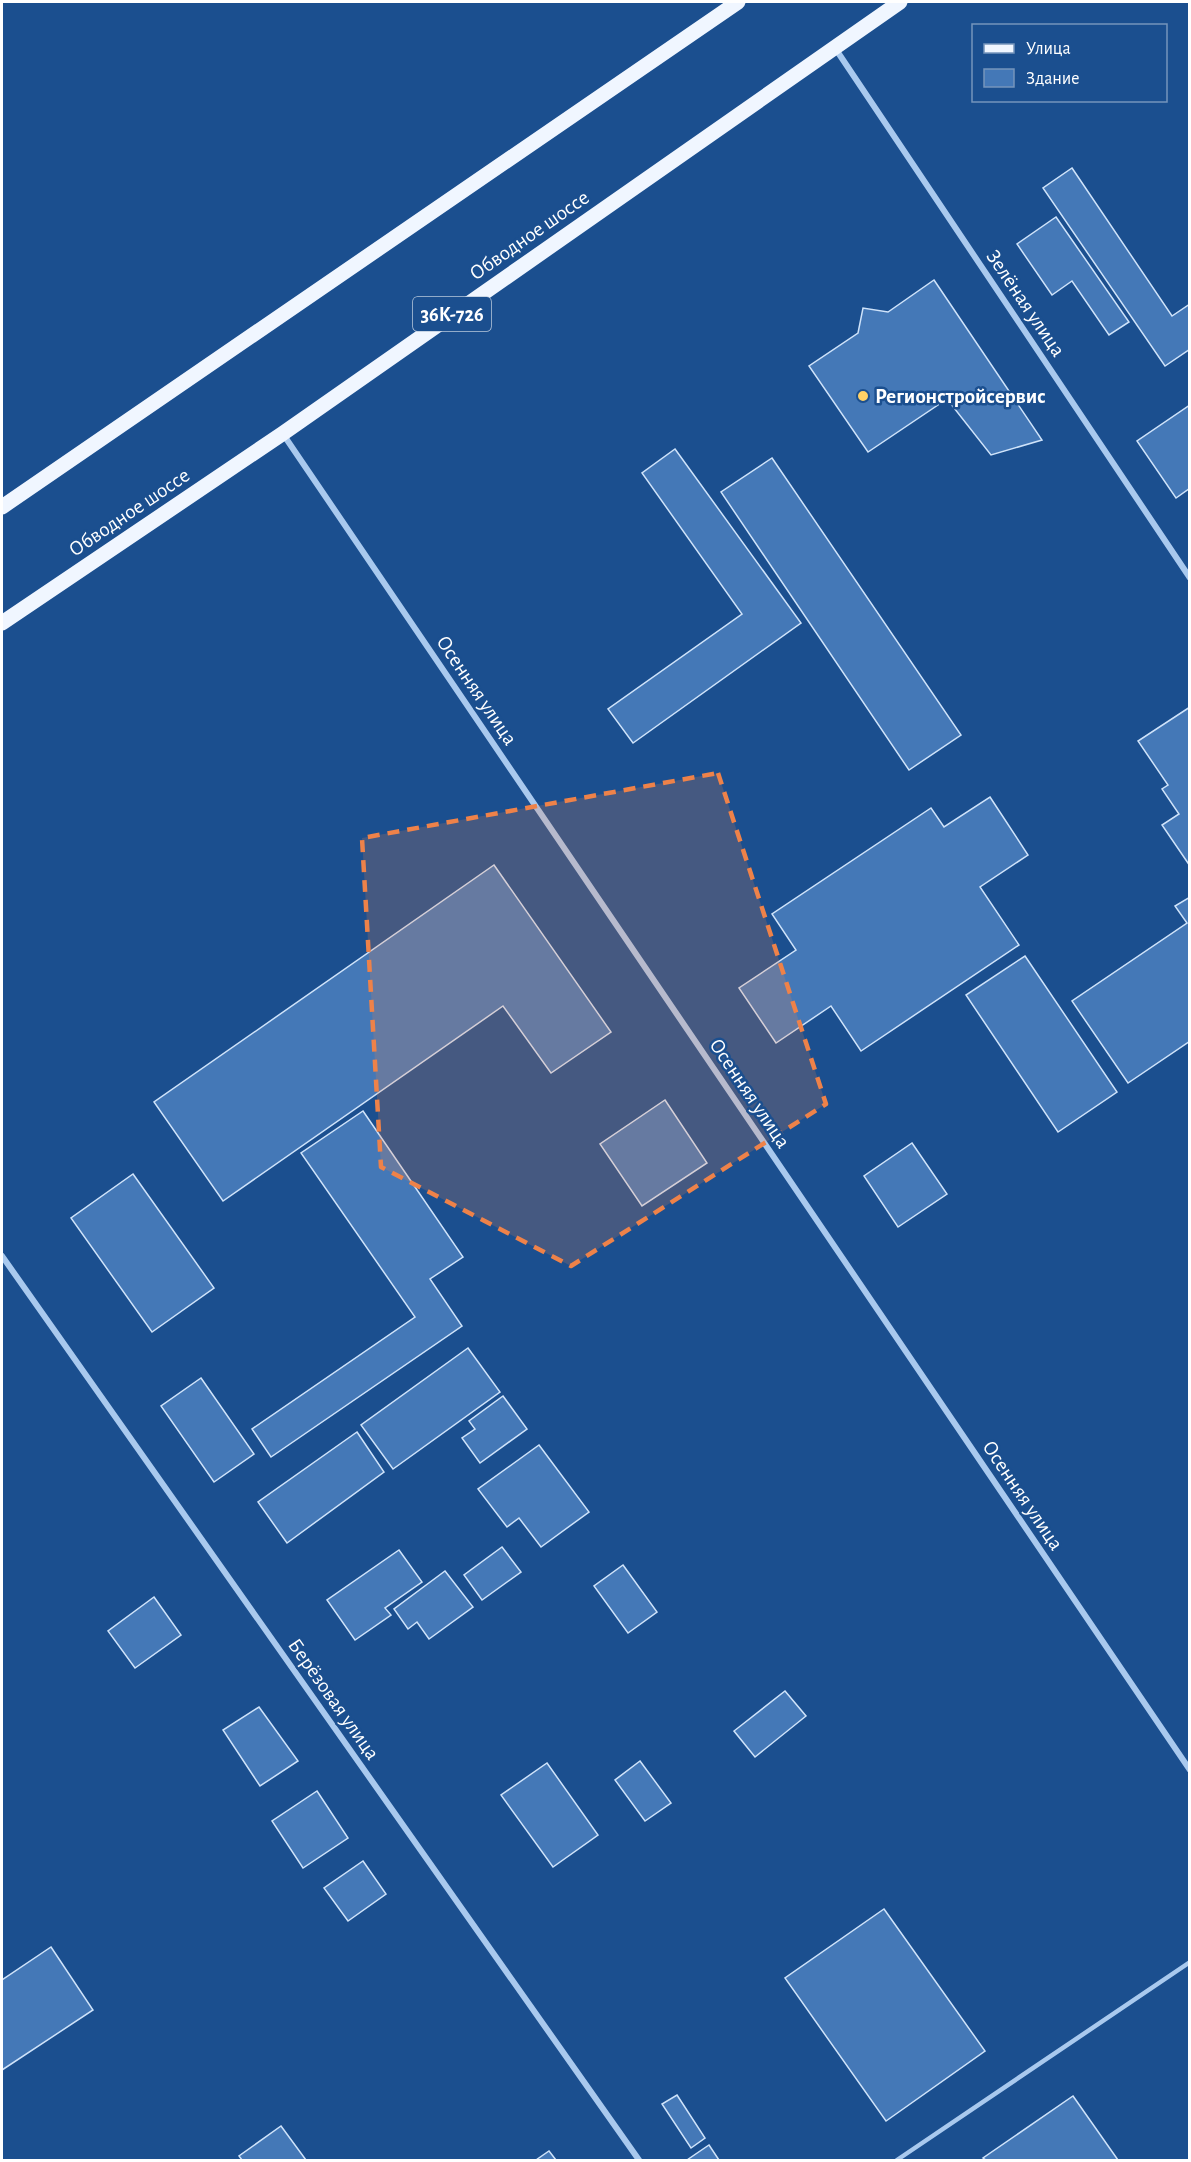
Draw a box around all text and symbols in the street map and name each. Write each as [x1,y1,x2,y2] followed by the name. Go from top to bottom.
[972,24,1167,102] legend
[1026,40,1071,58] text: Улица
[1026,70,1080,88] text: Здание
[466,186,593,284] street label: Обводное шоссе
[982,246,1069,361] street label: Зелёная улица
[413,297,491,331] road number: 36К-726
[875,386,1046,407] place label: Регионстройсервис
[856,389,870,403] marker: Регионстройсервис
[65,464,193,560] street label: Обводное шоссе
[432,632,521,749] street label: Осенняя улица
[705,1035,794,1152] street label: Осенняя улица
[978,1437,1067,1554] street label: Осенняя улица
[284,1635,383,1764] street label: Берёзовая улица

